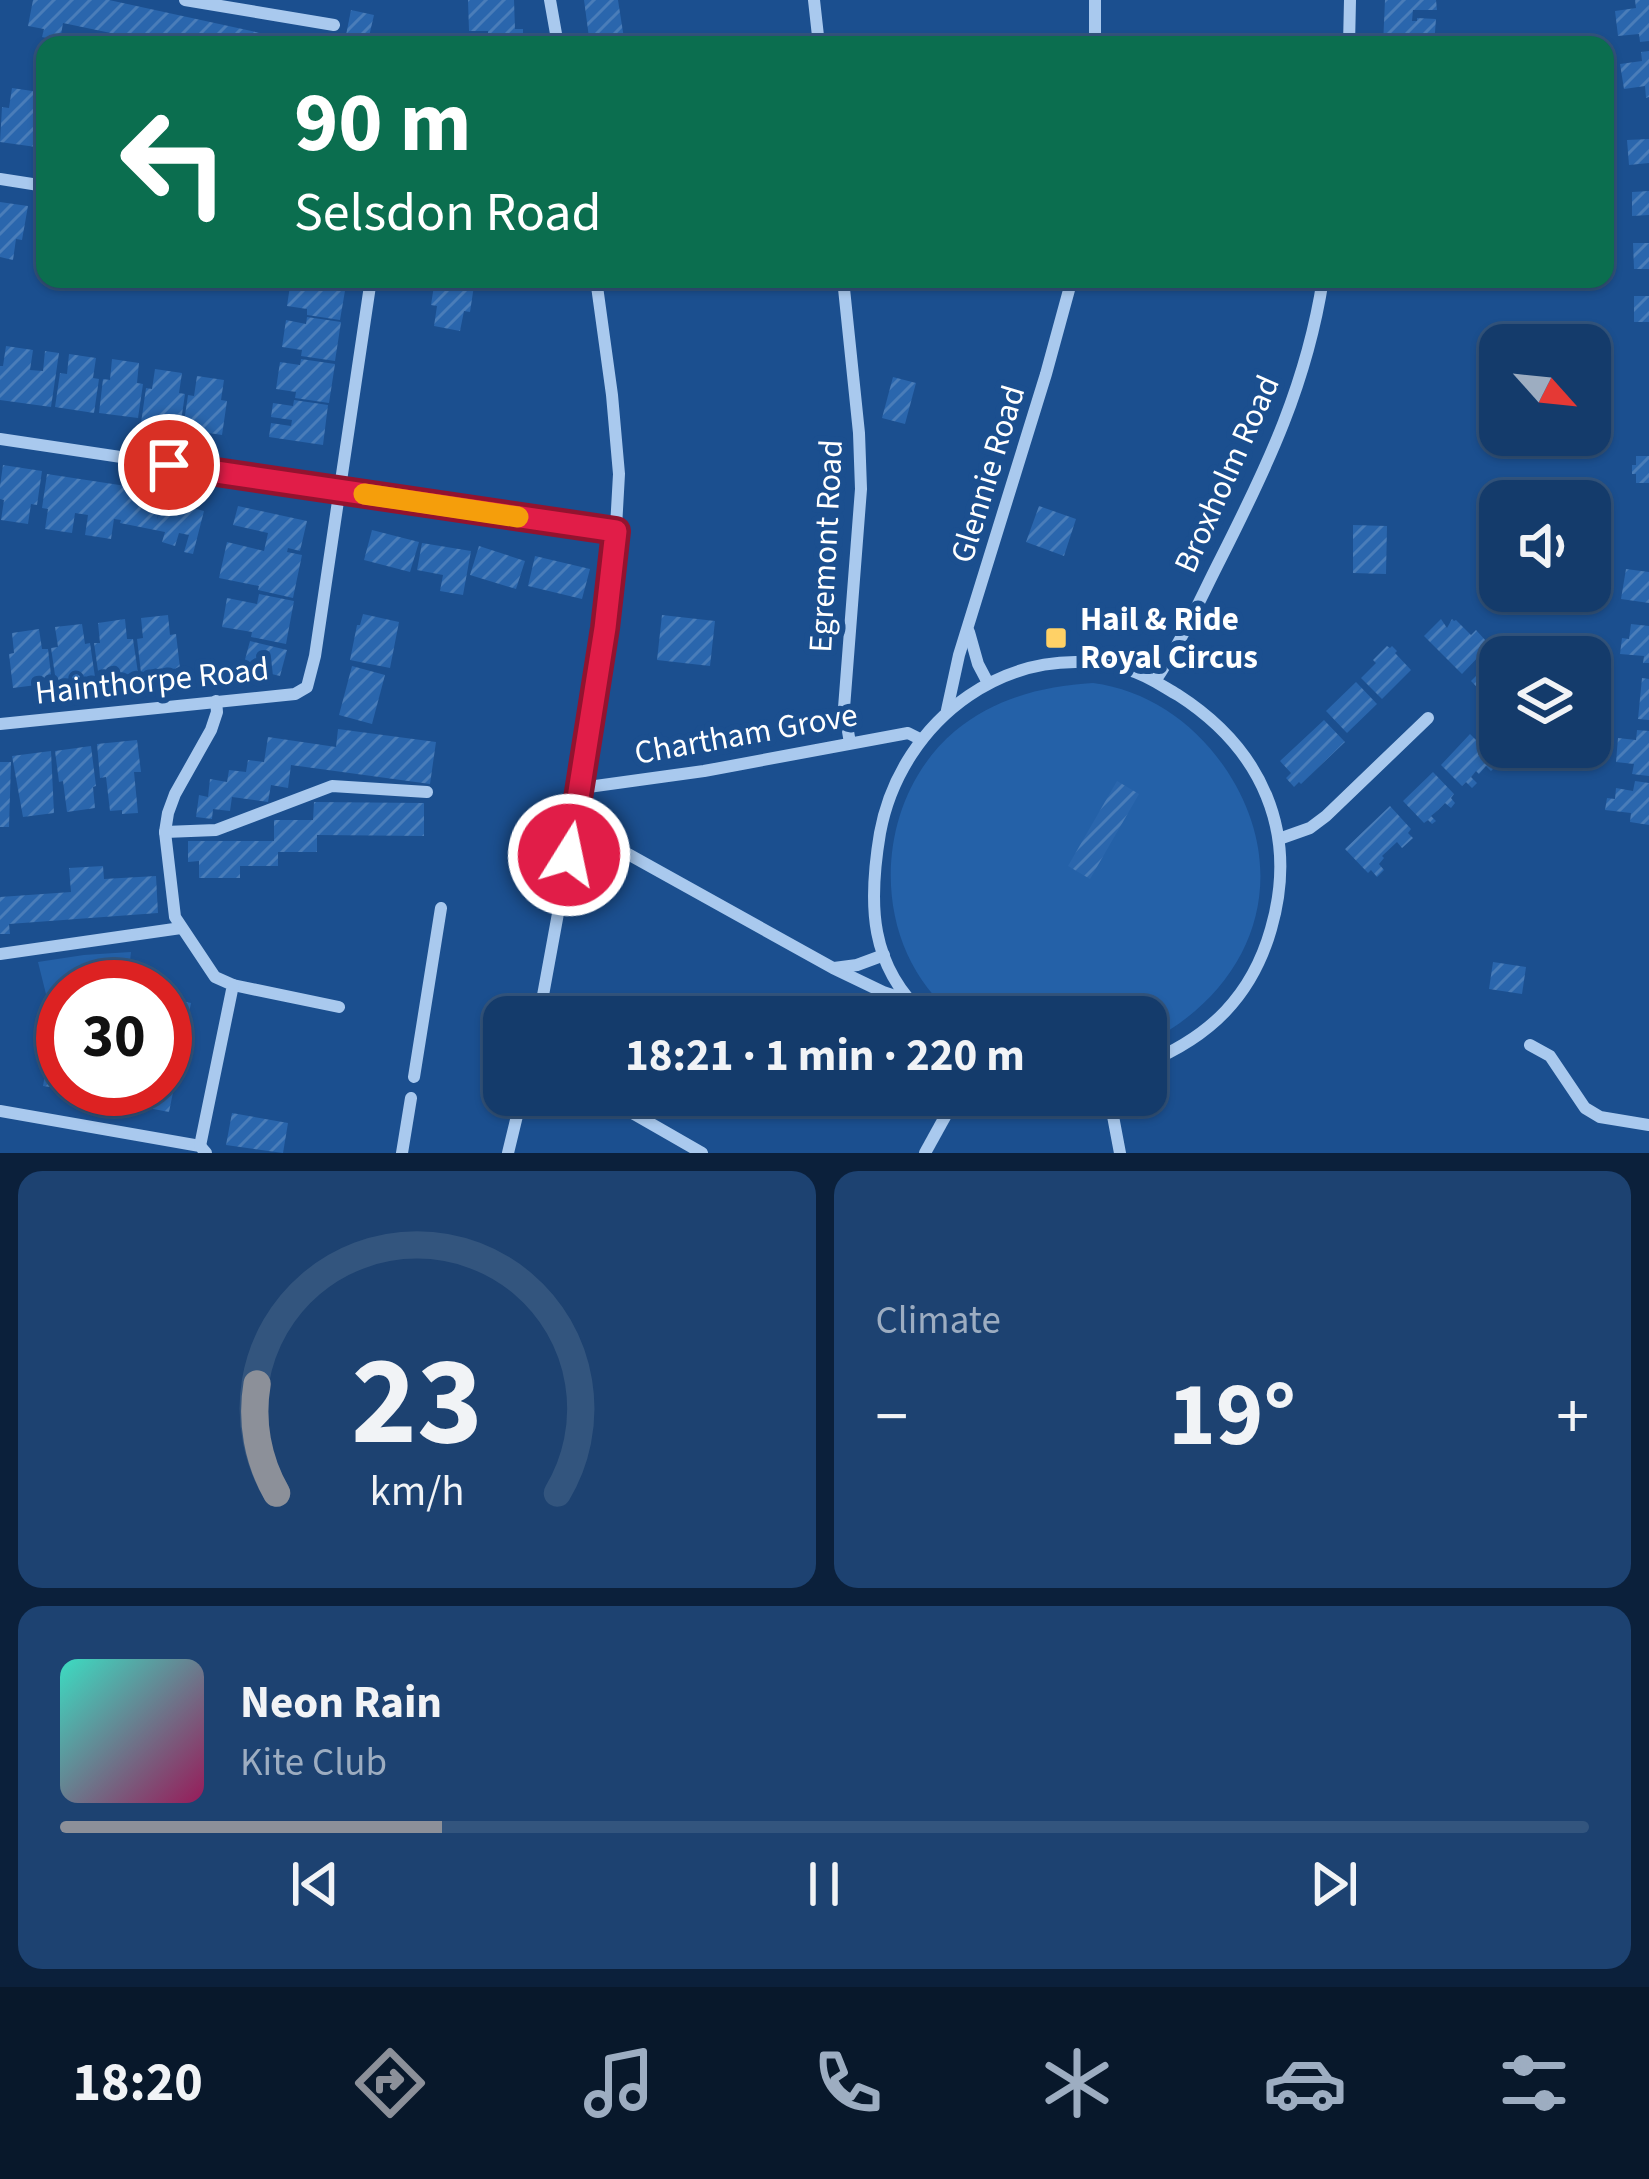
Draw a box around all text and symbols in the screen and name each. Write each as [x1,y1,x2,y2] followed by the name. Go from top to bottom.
[294,64,472,184] text: 90 m
[96,84,252,240] icon: left
[294,175,602,252] text: Selsdon Road
[1479,324,1611,456] north arrow
[1479,324,1611,768] map controls
[1163,368,1291,580] street label: Broxholm Road
[939,380,1037,568] street label: Glennie Road
[118,414,220,516] pin
[136,432,202,498] icon: arrive
[797,438,855,654] street label: Egremont Road
[1479,480,1611,612] button: sound
[1080,596,1258,681] place label: Hail & Ride Royal Circus
[1043,625,1069,651] marker: Hail & Ride Royal Circus
[1479,636,1611,768] button: layers
[33,645,271,717] street label: Hainthorpe Road
[631,691,861,777] street label: Chartham Grove
[506,792,632,918] position arrow
[36,960,192,1116] speed limit sign: 30
[625,1024,1025,1088] text: 18:21 · 1 min · 220 m
[876,1293,1001,1349] text: Climate
[351,1314,483,1492] text: 23
[1168,1352,1296,1480] text: 19°
[876,1370,908,1464] text: −
[1556,1370,1589,1464] text: +
[369,1460,464,1521] text: km/h
[240,1671,442,1735] text: Neon Rain
[240,1735,387,1791] text: Kite Club
[282,1851,348,1917] icon: previous
[791,1851,857,1917] icon: pause
[1301,1851,1367,1917] icon: next
[348,2041,432,2125] icon: directions
[577,2041,661,2125] icon: music
[806,2041,890,2125] icon: phone
[1035,2041,1119,2125] icon: climate
[1263,2041,1347,2125] icon: car
[1492,2041,1576,2125] icon: filters
[72,2045,203,2122] text: 18:20

